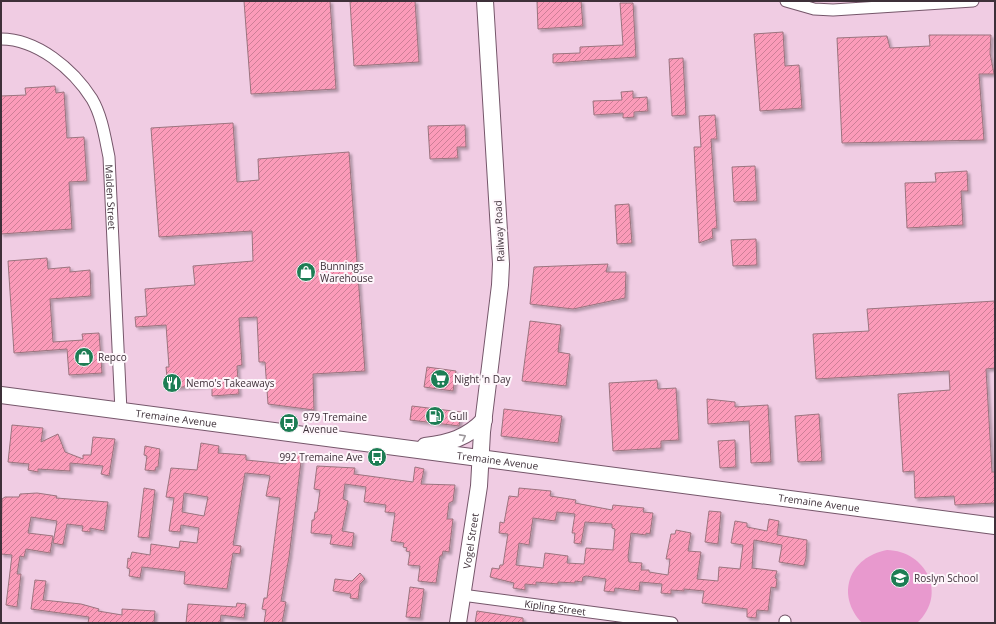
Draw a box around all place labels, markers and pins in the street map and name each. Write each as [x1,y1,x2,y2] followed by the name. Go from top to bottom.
[320,259,374,285] place label: Bunnings Warehouse
[295,261,317,283] shop icon: Bunnings Warehouse
[73,346,95,368] shop icon: Repco
[98,350,127,364] place label: Repco
[429,368,451,390] supermarket icon: Night 'n Day
[161,372,183,394] restaurant icon: Nemo's Takeaways
[454,372,512,386] place label: Night 'n Day
[186,376,275,390] place label: Nemo's Takeaways
[424,405,446,427] fuel station icon: Gull
[449,409,467,423] place label: Gull
[303,410,367,436] place label: 979 Tremaine Avenue
[278,412,300,434] bus stop icon: 979 Tremaine Avenue
[366,446,388,468] bus stop icon: 992 Tremaine Ave
[279,450,363,464] place label: 992 Tremaine Ave
[889,567,911,589] school or university icon: Roslyn School
[914,571,978,585] place label: Roslyn School

